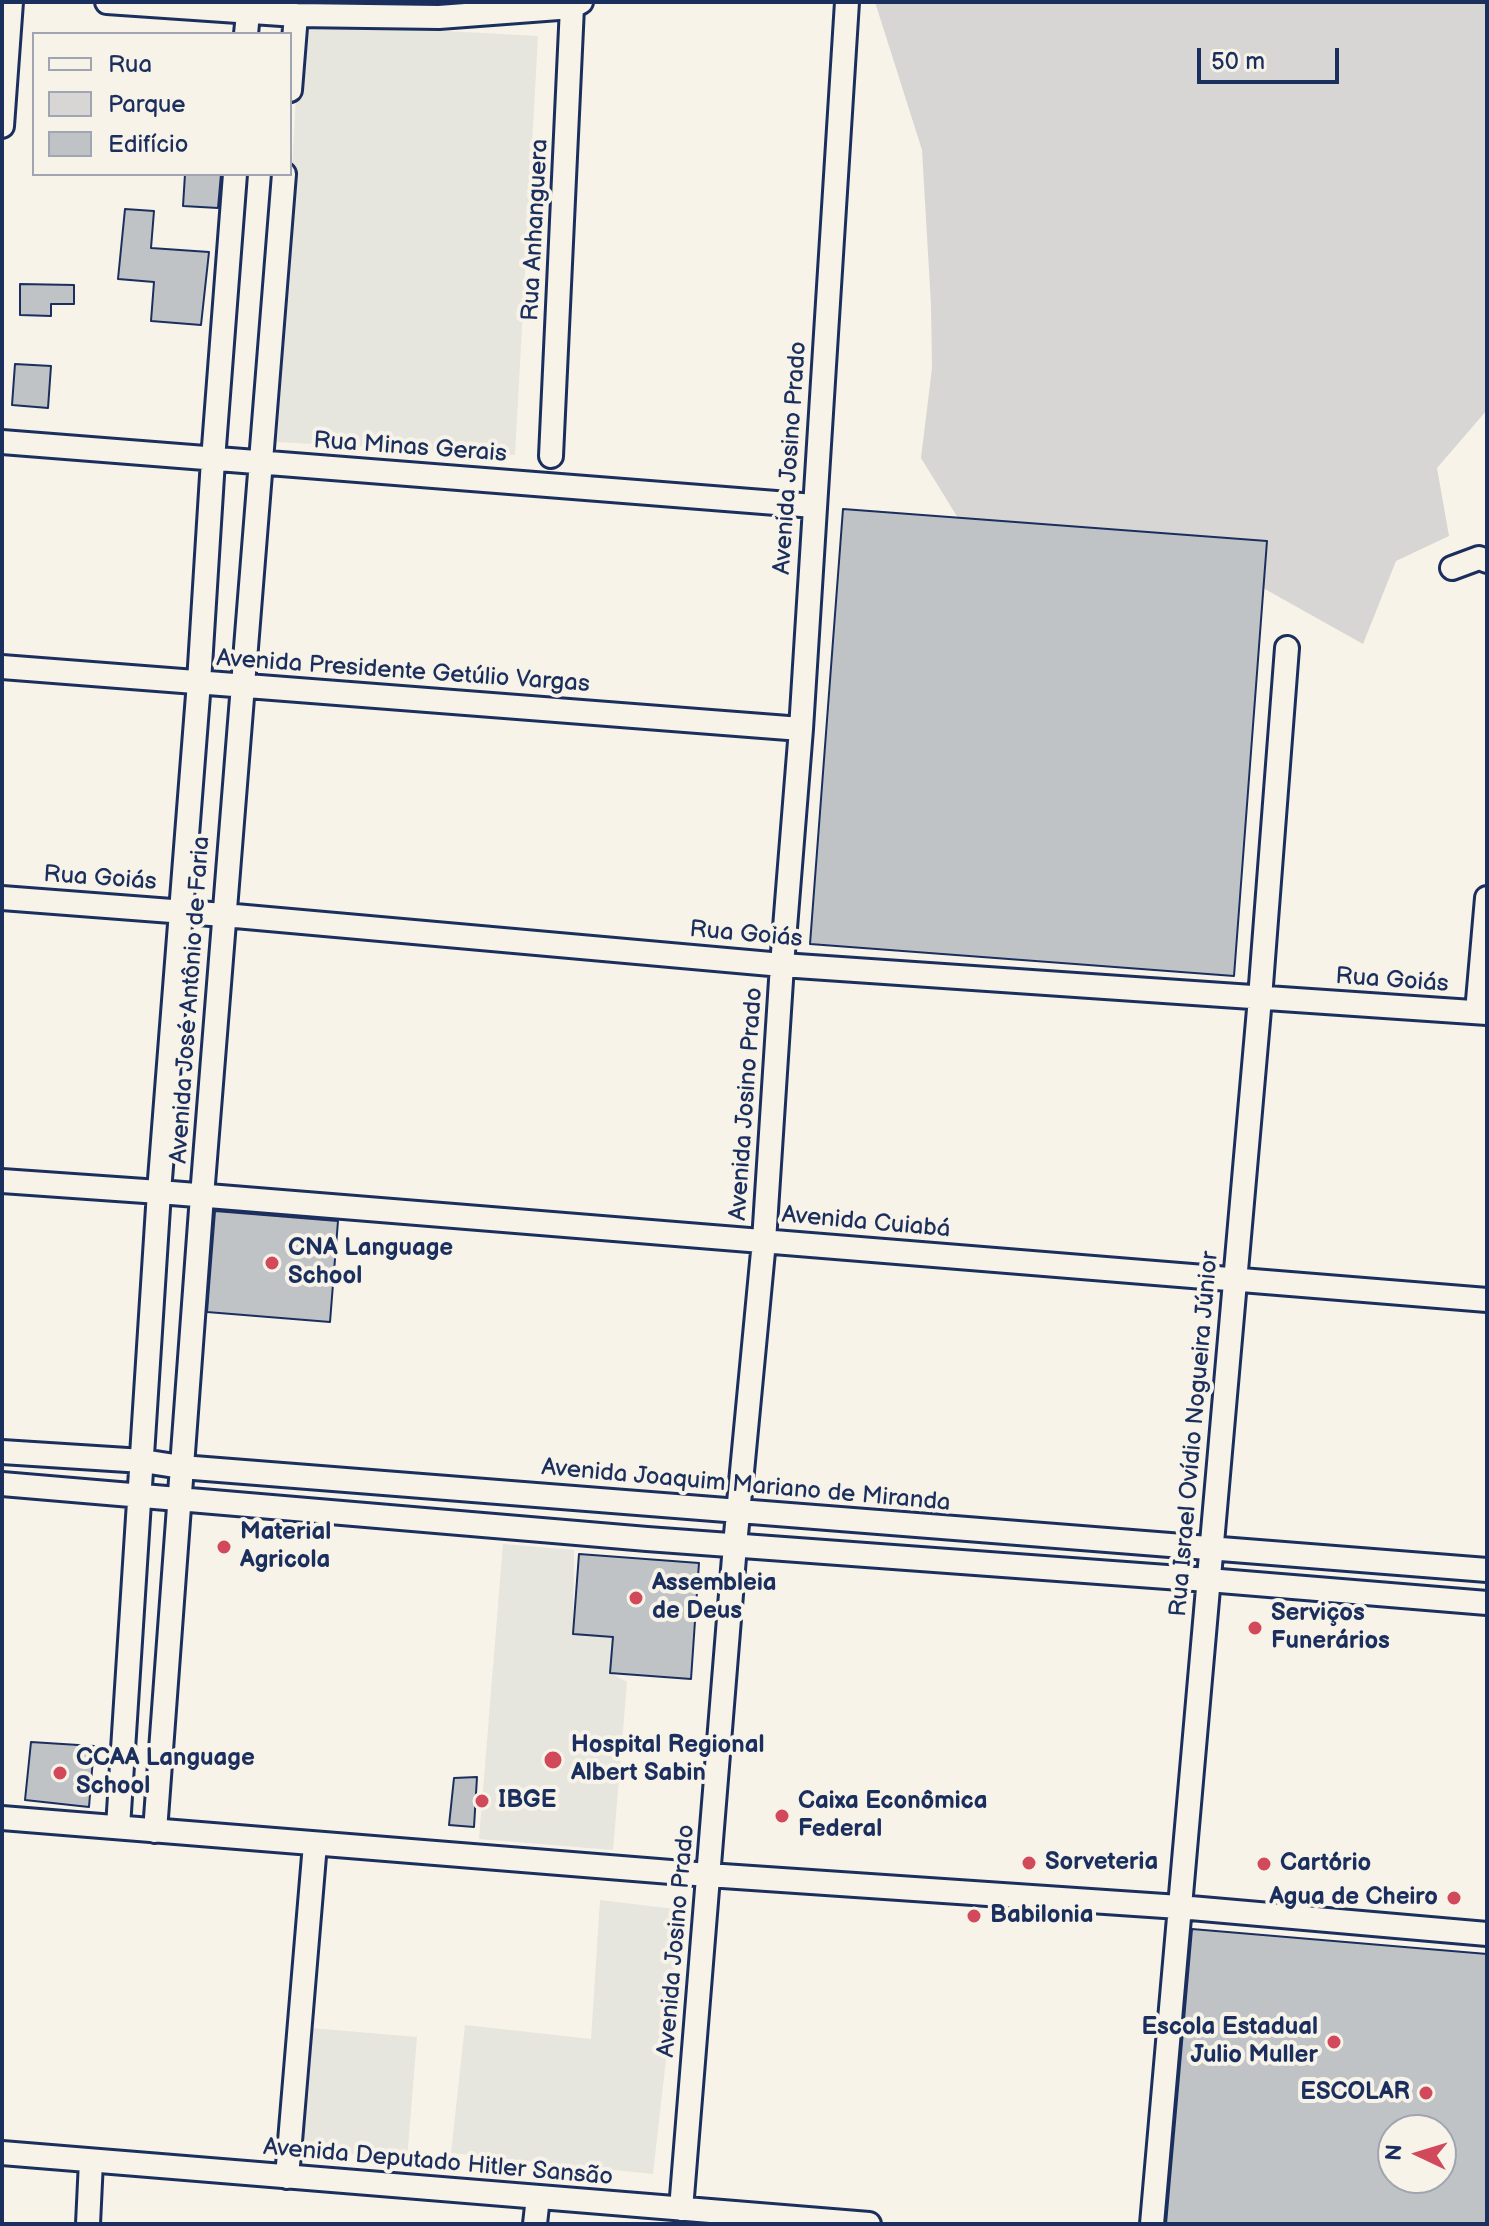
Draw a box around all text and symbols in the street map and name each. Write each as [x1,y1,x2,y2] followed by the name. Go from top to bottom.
[32,32,292,176] legend
[1201,32,1343,82] scale bar
[1211,47,1265,76] text: 50 m
[108,50,152,79] text: Rua
[108,90,186,119] text: Parque
[108,130,188,159] text: Edifício
[517,138,555,322] street label: Rua Anhanguera
[768,340,814,576] street label: Avenida Josino Prado
[312,427,508,469] street label: Rua Minas Gerais
[215,645,591,699] street label: Avenida Presidente Getúlio Vargas
[165,835,217,1165] street label: Avenida José Antônio de Faria
[43,861,157,897] street label: Rua Goiás
[688,916,804,954] street label: Rua Goiás
[1335,963,1449,999] street label: Rua Goiás
[724,986,770,1222] street label: Avenida Josino Prado
[780,1201,952,1245] street label: Avenida Cuiabá
[288,1235,453,1291] place label: CNA Language School
[1165,1250,1225,1618] street label: Rua Israel Ovídio Nogueira Júnior
[263,1254,281,1272] marker: CNA Language School
[540,1454,952,1518] street label: Avenida Joaquim Mariano de Miranda
[240,1519,331,1575] place label: Material Agricola
[215,1538,233,1556] marker: Material Agricola
[652,1570,777,1626] place label: Assembleia de Deus
[627,1589,645,1607] marker: Assembleia de Deus
[1271,1600,1390,1656] place label: Serviços Funerários
[1246,1619,1264,1637] marker: Serviços Funerários
[571,1732,764,1788] place label: Hospital Regional Albert Sabin
[76,1745,255,1801] place label: CCAA Language School
[542,1749,564,1771] marker: Hospital Regional Albert Sabin
[51,1764,69,1782] marker: CCAA Language School
[498,1787,556,1815] place label: IBGE
[798,1788,987,1844] place label: Caixa Econômica Federal
[473,1792,491,1810] marker: IBGE
[773,1807,791,1825] marker: Caixa Econômica Federal
[652,1823,702,2059] street label: Avenida Josino Prado
[1045,1849,1158,1877] place label: Sorveteria
[1280,1850,1371,1878] place label: Cartório
[1020,1854,1038,1872] marker: Sorveteria
[1255,1855,1273,1873] marker: Cartório
[1269,1884,1438,1912] place label: Agua de Cheiro
[1445,1889,1463,1907] marker: Agua de Cheiro
[990,1902,1093,1930] place label: Babilonia
[965,1907,983,1925] marker: Babilonia
[1141,2014,1318,2070] place label: Escola Estadual Julio Muller
[1325,2033,1343,2051] marker: Escola Estadual Julio Muller
[1300,2079,1410,2107] place label: ESCOLAR
[1417,2084,1435,2102] marker: ESCOLAR
[1377,2114,1457,2194] north arrow
[262,2133,614,2193] street label: Avenida Deputado Hitler Sansão
[1381,2143,1409,2162] text: N

